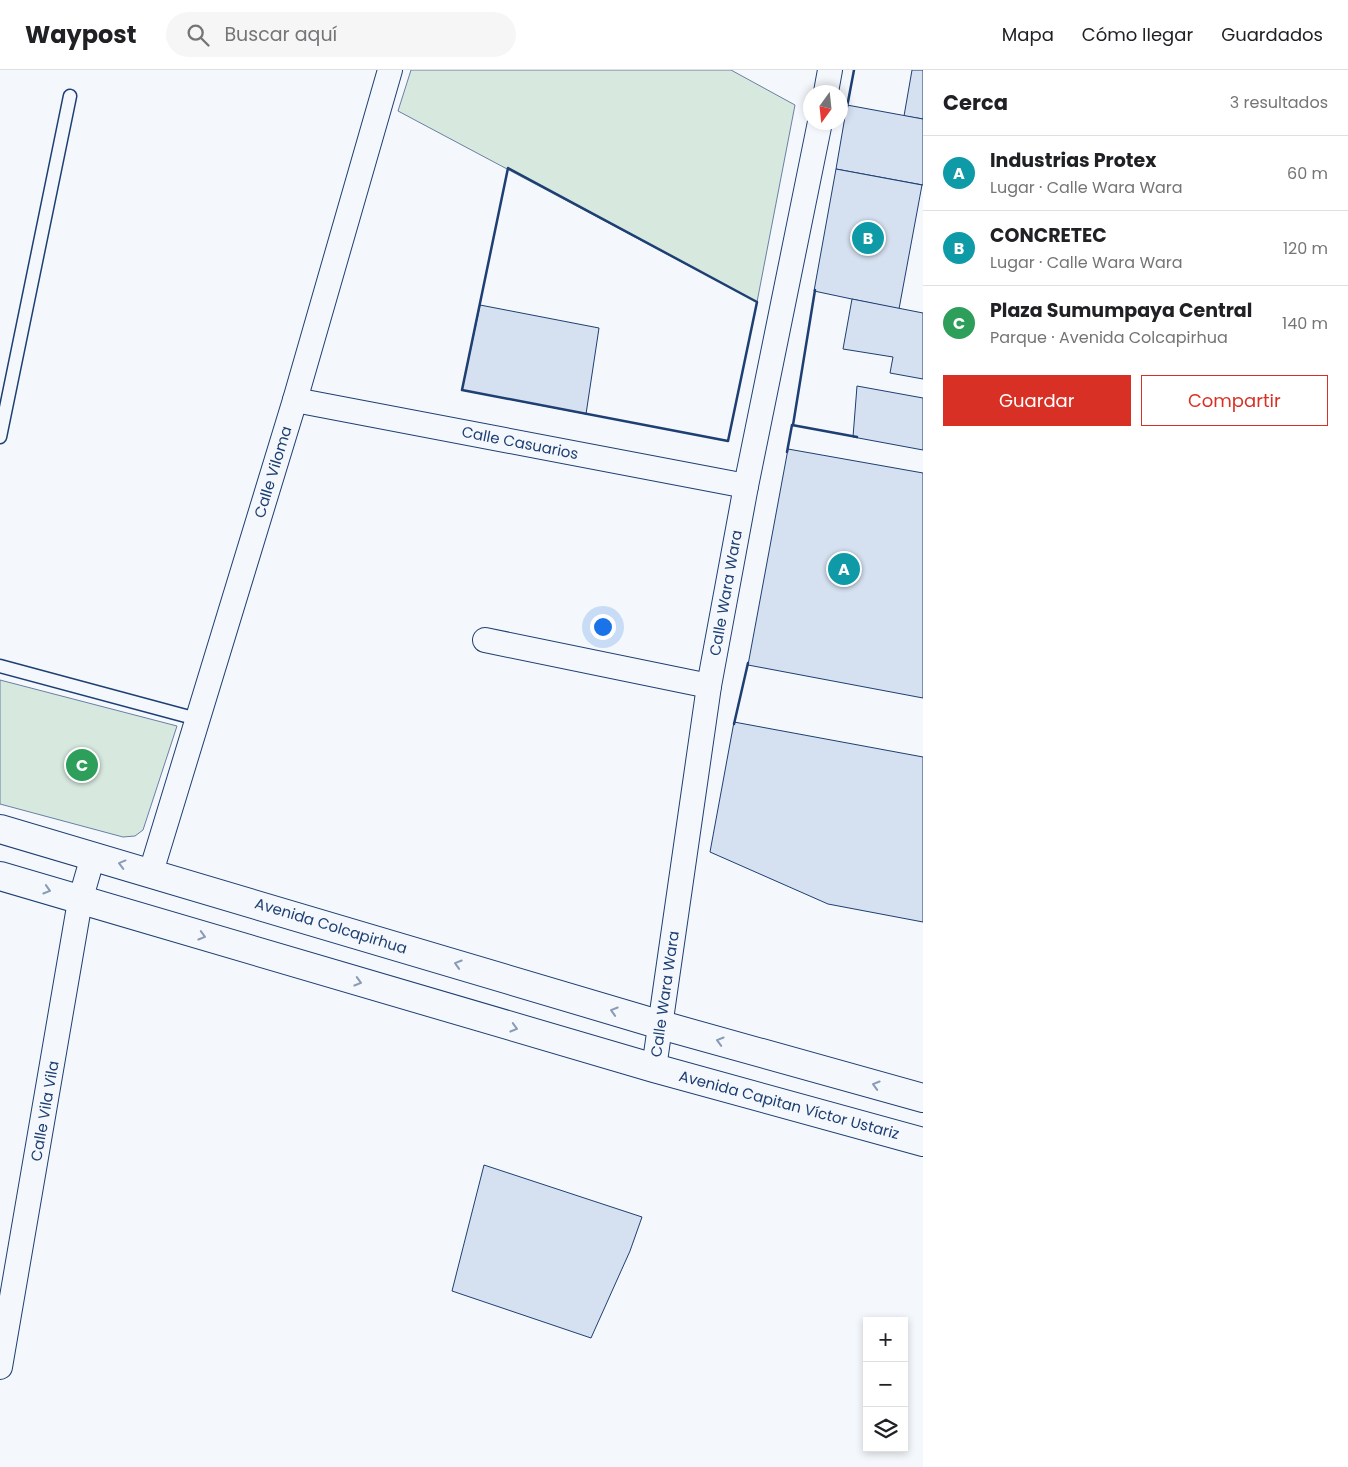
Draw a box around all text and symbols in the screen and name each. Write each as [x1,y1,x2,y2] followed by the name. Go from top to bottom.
[166,12,516,57] search box
[25,18,136,51] text: Waypost
[184,21,212,49] icon: search
[224,21,337,48] text: Buscar aquí
[1002,22,1054,47] text: Mapa
[1082,22,1193,47] text: Cómo llegar
[1221,22,1323,47] text: Guardados
[803,85,848,130] north arrow
[943,88,1008,117] text: Cerca
[1230,91,1328,114] text: 3 resultados
[990,147,1156,174] text: Industrias Protex
[953,162,965,185] text: A
[1287,162,1328,185] text: 60 m
[990,176,1183,199] text: Lugar · Calle Wara Wara
[852,219,884,257] pin: B
[990,222,1107,249] text: CONCRETEC
[954,237,964,260] text: B
[1283,237,1328,260] text: 120 m
[990,251,1183,274] text: Lugar · Calle Wara Wara
[990,297,1252,324] text: Plaza Sumumpaya Central
[953,312,965,335] text: C
[1282,312,1328,335] text: 140 m
[990,326,1228,349] text: Parque · Avenida Colcapirhua
[943,375,1131,426] button: Guardar
[1141,375,1328,426] button: Compartir
[460,421,580,464] street label: Calle Casuarios
[249,423,296,520] street label: Calle Viloma
[704,528,747,657] street label: Calle Wara Wara
[828,550,860,588] pin: A
[590,614,616,640] your location
[66,746,98,784] pin: C
[119,860,127,870] one-way arrow
[42,885,50,895] one-way arrow
[252,892,410,959] street label: Avenida Colcapirhua
[645,929,684,1058] street label: Calle Wara Wara
[198,931,206,941] one-way arrow
[455,960,463,970] one-way arrow
[354,976,362,986] one-way arrow
[610,1006,618,1016] one-way arrow
[510,1022,518,1032] one-way arrow
[716,1037,724,1047] one-way arrow
[25,1059,64,1163] street label: Calle Vila Vila
[677,1065,902,1144] street label: Avenida Capitan Víctor Ustariz
[872,1081,881,1091] one-way arrow
[863,1317,908,1452] map controls
[863,1317,908,1362] button: +
[863,1362,908,1407] button: −
[863,1407,908,1452] button: layers

